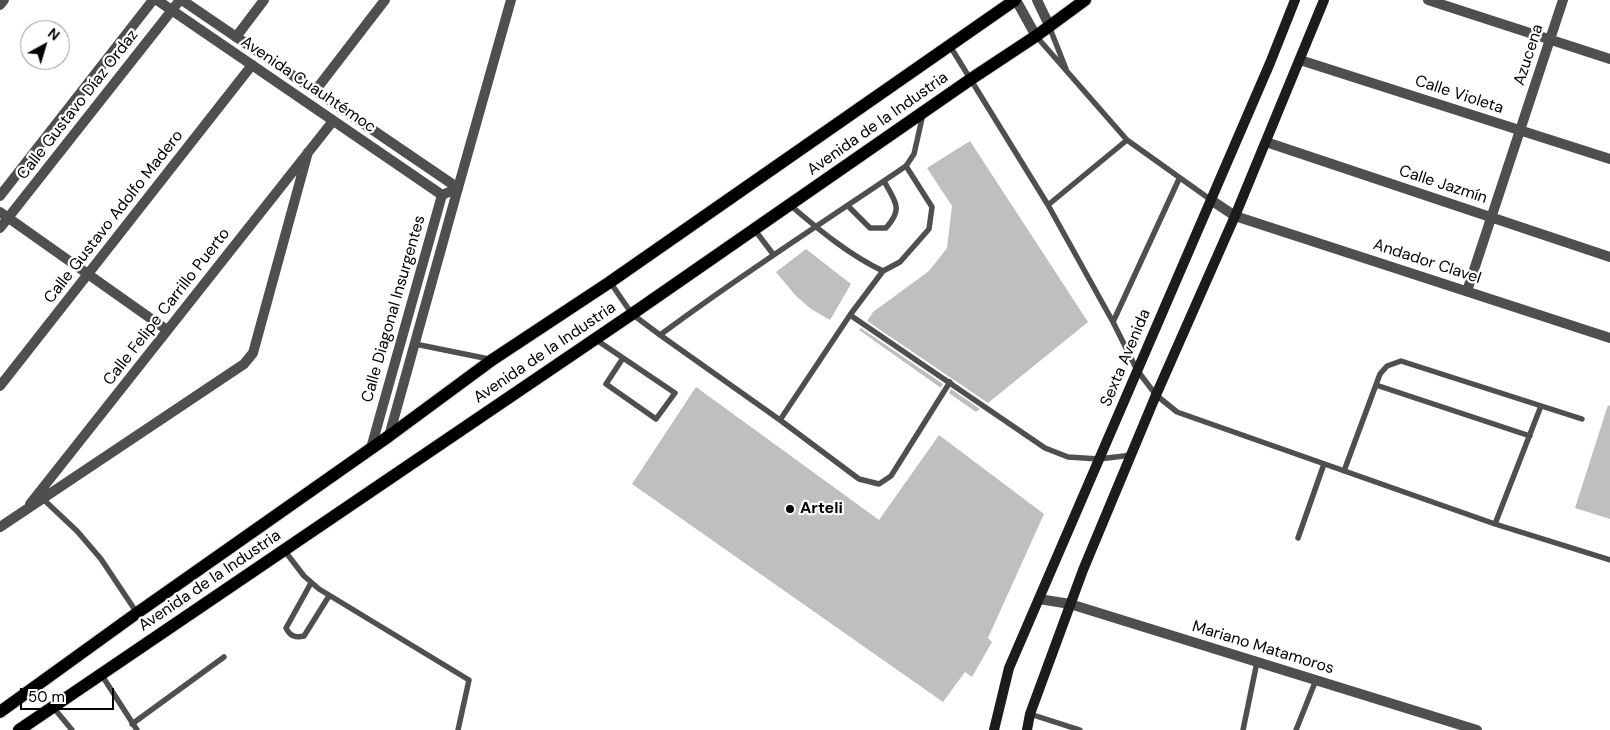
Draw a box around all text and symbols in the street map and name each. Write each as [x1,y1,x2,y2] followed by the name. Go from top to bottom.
[20,20,70,70] north arrow
[1510,22,1548,88] street label: Azucena
[44,24,63,44] text: N
[13,26,143,184] street label: Calle Gustavo Díaz Ordaz
[237,33,379,137] street label: Avenida Cuauhtémoc
[804,68,952,180] street label: Avenida de la Industria
[1412,72,1506,118] street label: Calle Violeta
[40,127,188,307] street label: Calle Gustavo Adolfo Madero
[1396,162,1490,208] street label: Calle Jazmín
[358,213,430,405] street label: Calle Diagonal Insurgentes
[100,224,234,390] street label: Calle Felipe Carrillo Puerto
[1371,236,1483,288] street label: Andador Clavel
[470,298,620,408] street label: Avenida de la Industria
[1097,306,1155,410] street label: Sexta Avenida
[800,499,843,519] place label: Arteli
[784,503,796,515] marker: Arteli
[135,526,285,636] street label: Avenida de la Industria
[1190,617,1336,679] street label: Mariano Matamoros
[22,678,116,710] scale bar
[28,687,65,707] text: 50 m

